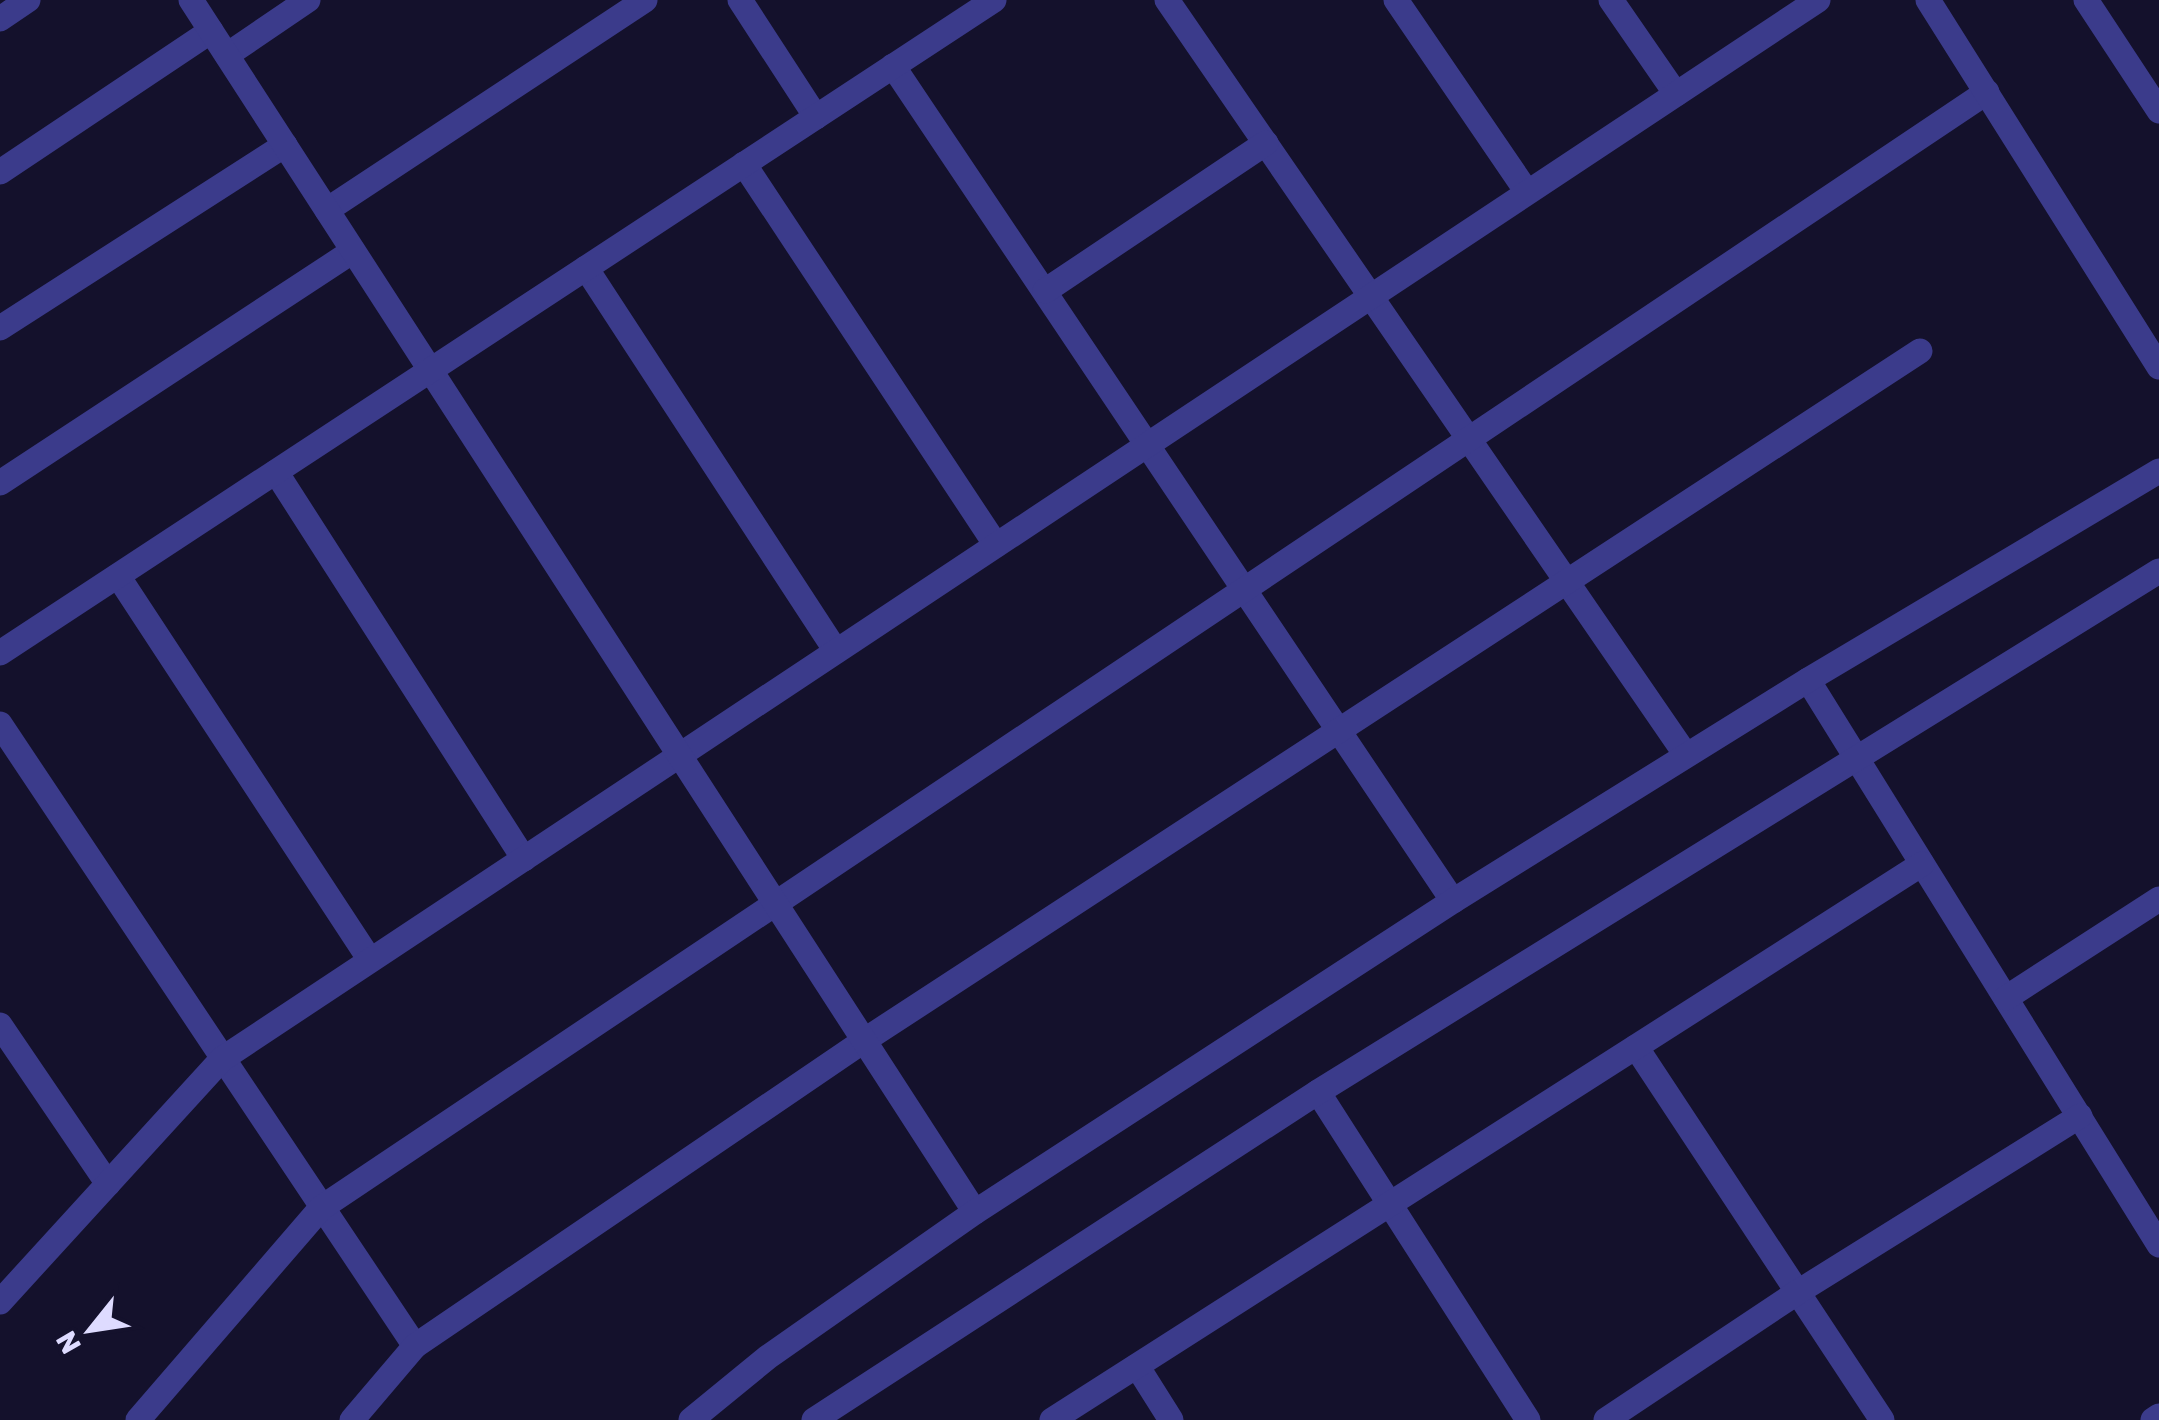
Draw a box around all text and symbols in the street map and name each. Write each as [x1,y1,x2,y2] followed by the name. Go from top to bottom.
[40,1280,140,1380] north arrow
[49,1325,88,1359] text: N

